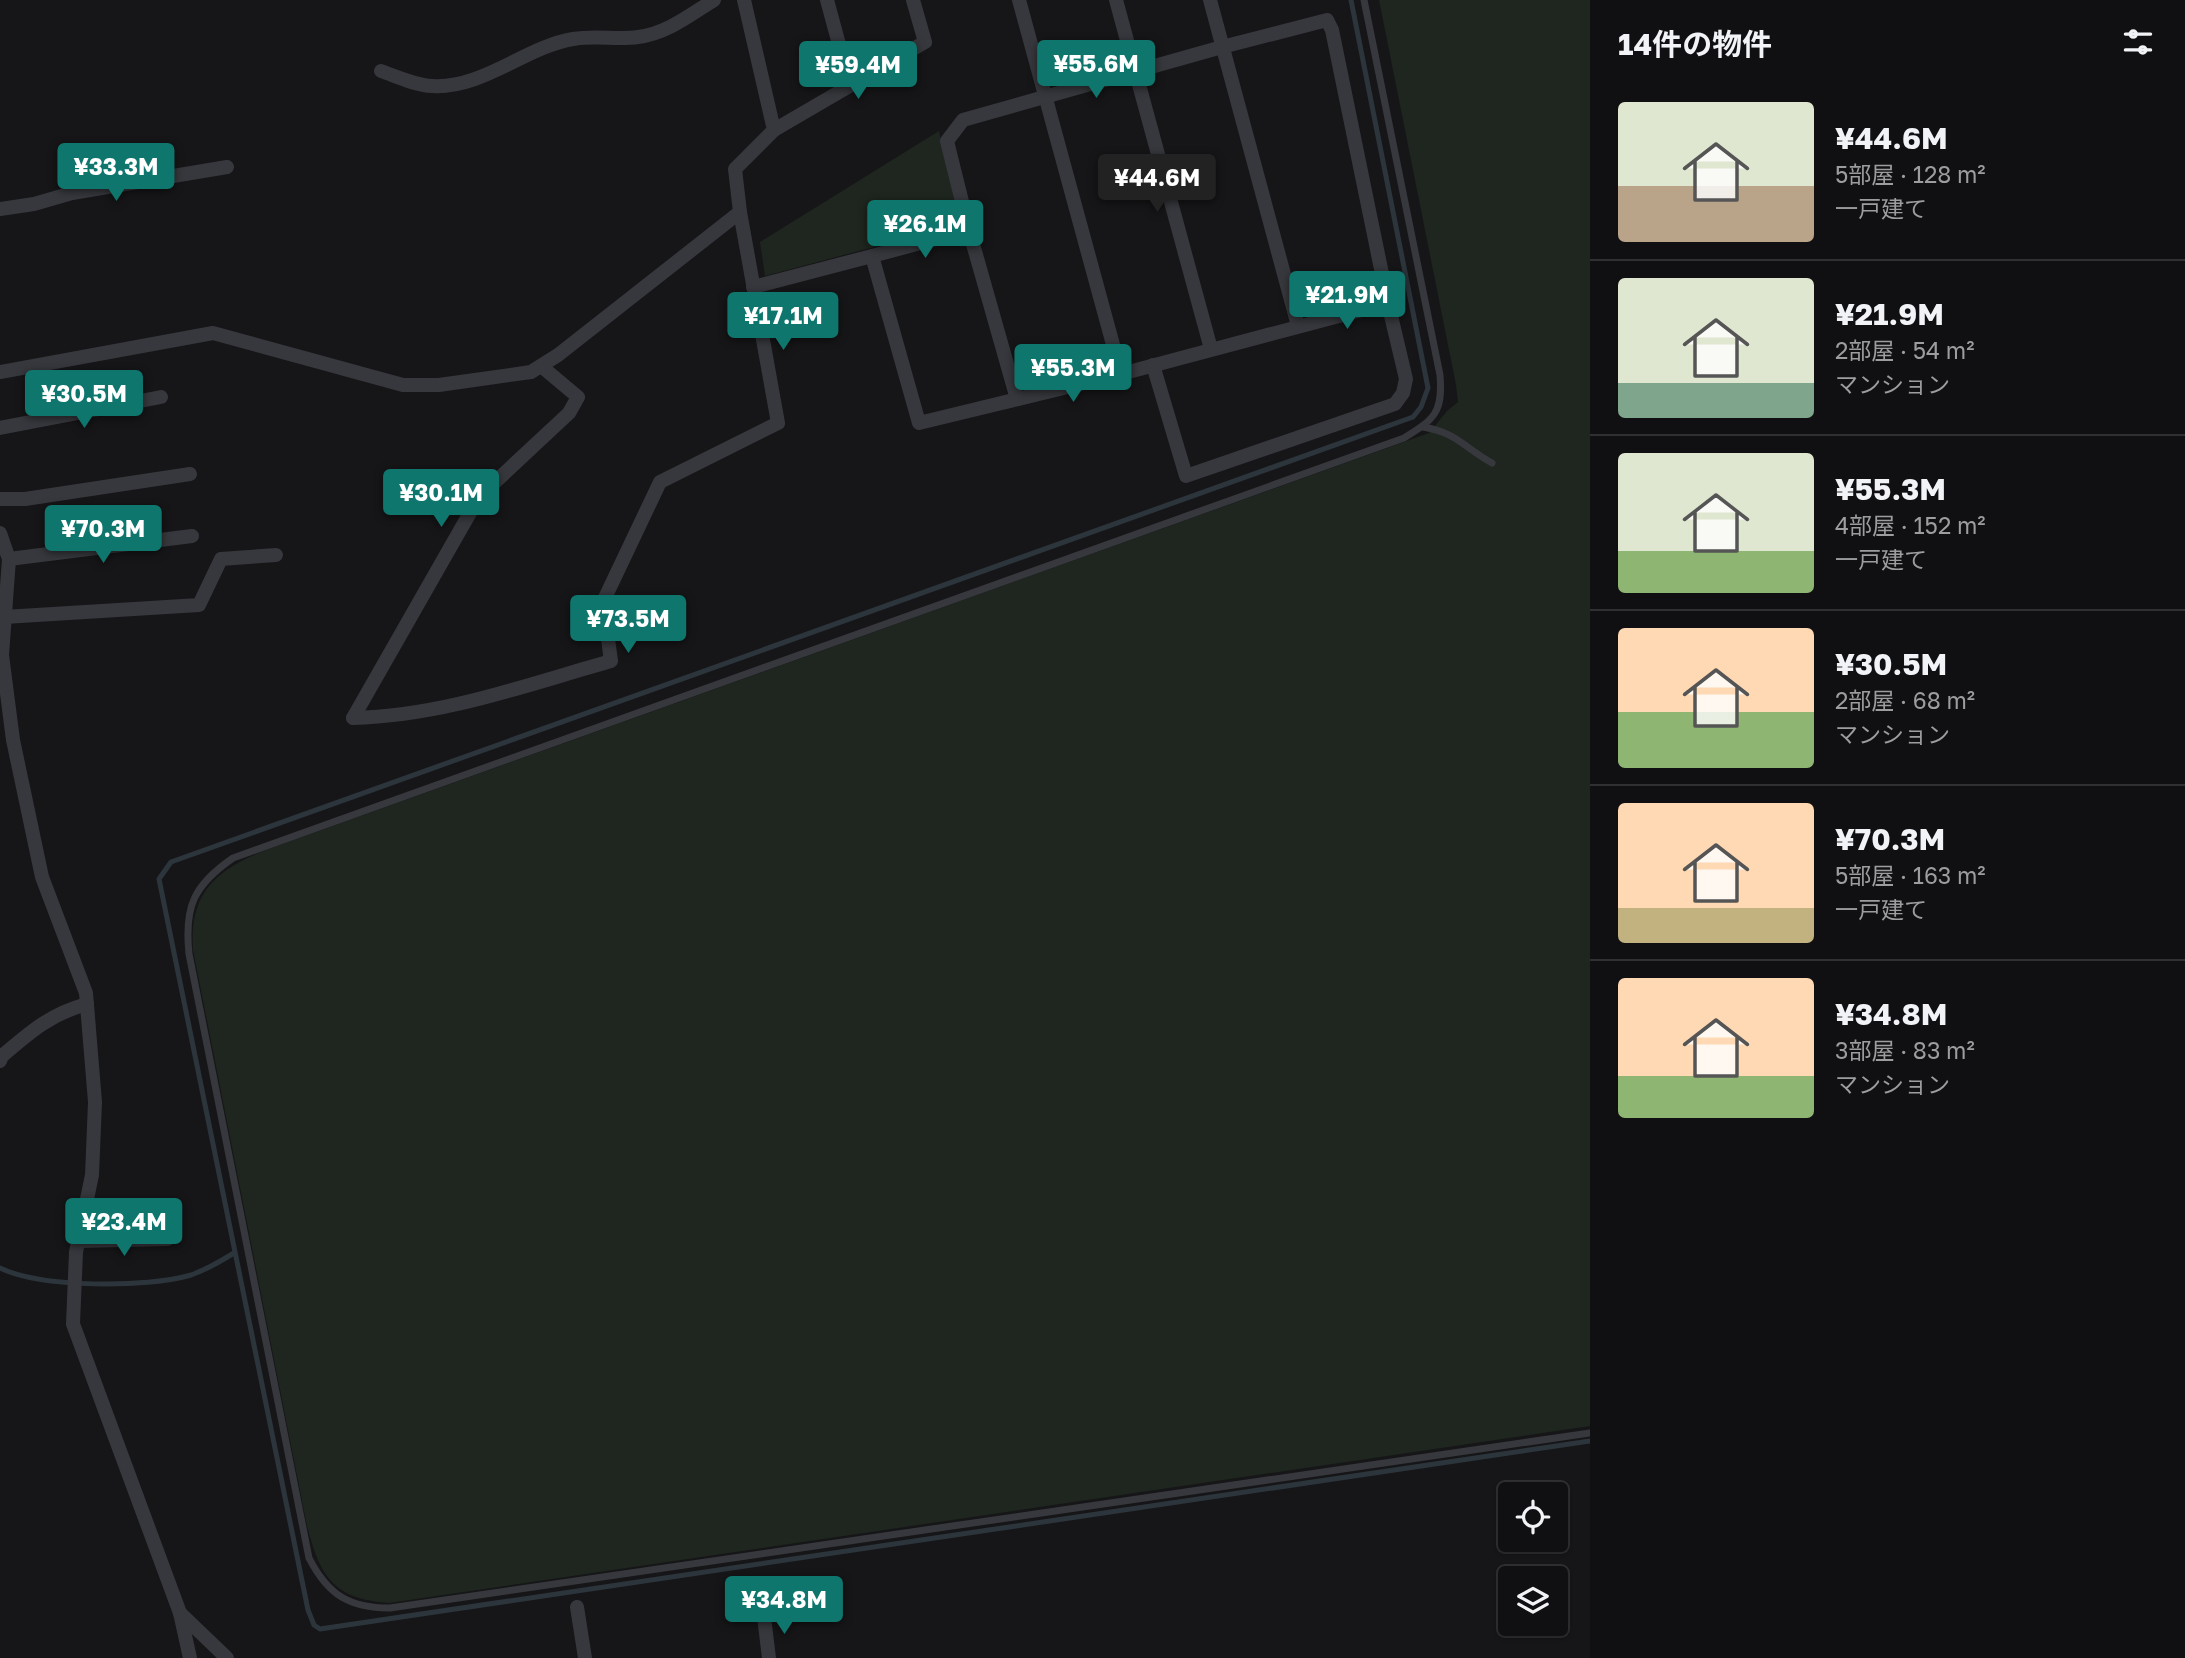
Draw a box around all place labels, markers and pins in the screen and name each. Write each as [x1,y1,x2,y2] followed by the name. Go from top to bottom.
[1039,41,1153,100] pin: ¥55.6M
[801,42,915,101] pin: ¥59.4M
[59,144,173,203] pin: ¥33.3M
[1100,154,1214,214] pin: ¥44.6M
[868,201,982,260] pin: ¥26.1M
[1290,272,1404,331] pin: ¥21.9M
[726,292,840,352] pin: ¥17.1M
[1016,344,1130,404] pin: ¥55.3M
[27,370,141,430] pin: ¥30.5M
[384,470,498,529] pin: ¥30.1M
[46,505,160,565] pin: ¥70.3M
[571,596,685,655] pin: ¥73.5M
[67,1198,181,1258] pin: ¥23.4M
[727,1576,841,1636] pin: ¥34.8M

